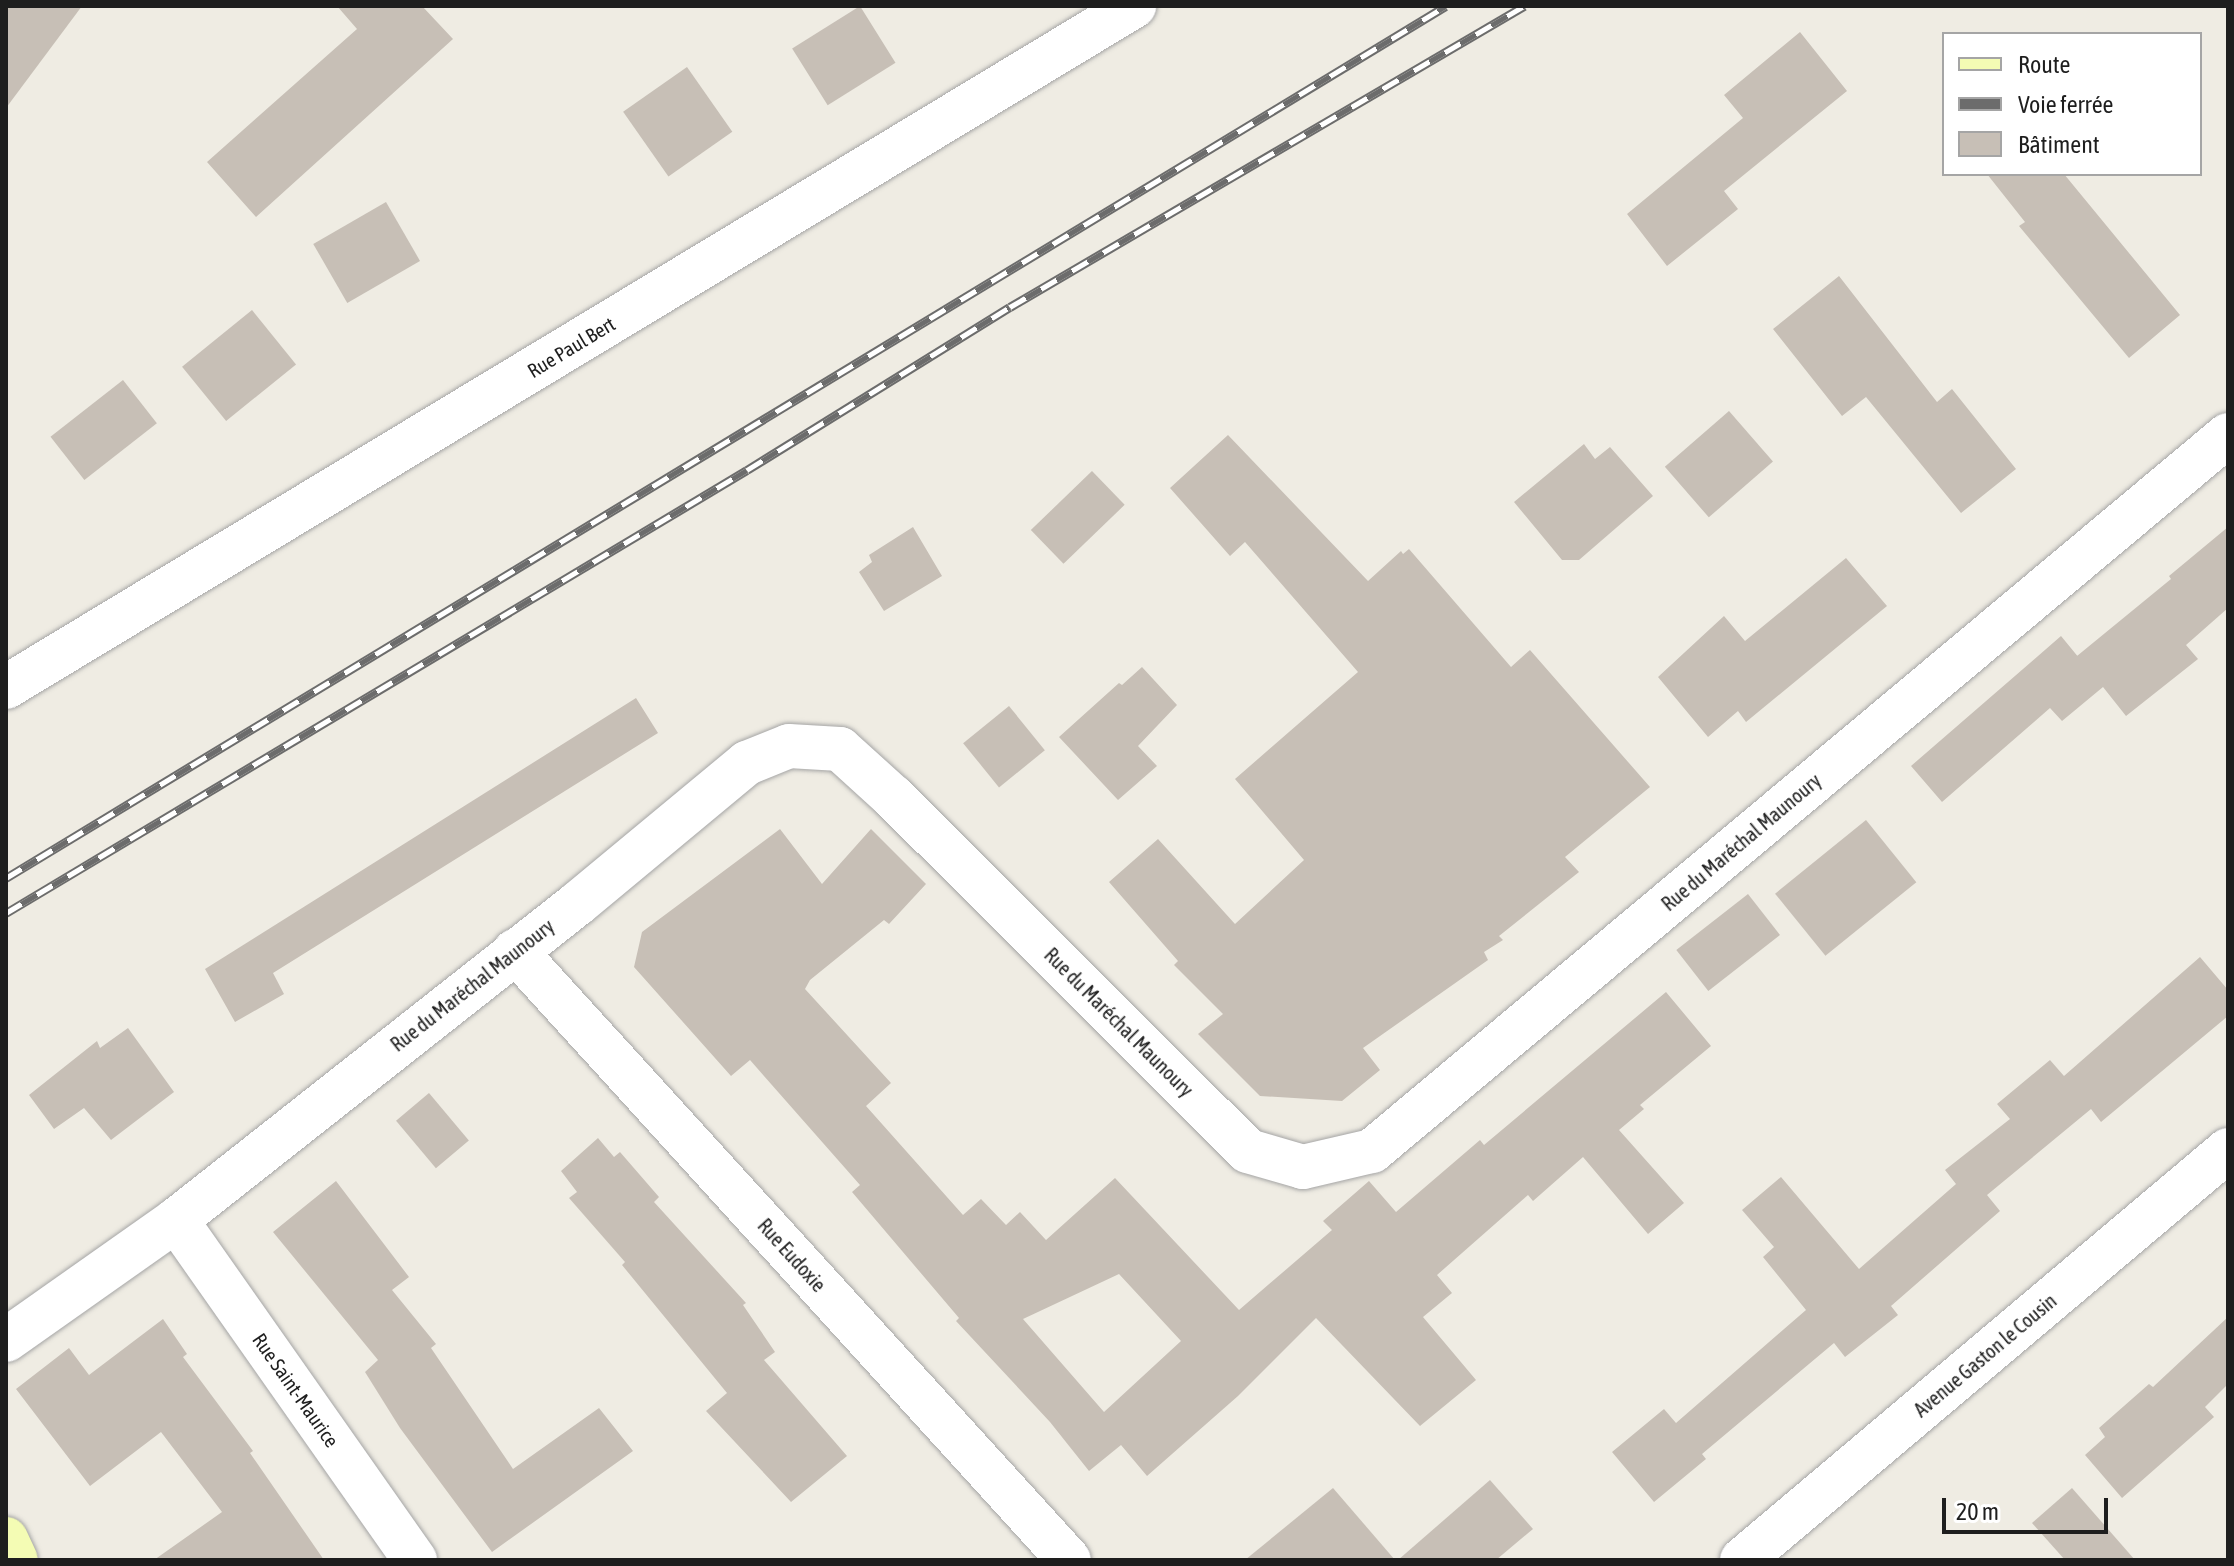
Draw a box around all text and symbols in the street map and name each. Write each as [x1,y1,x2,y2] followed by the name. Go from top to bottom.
[1942,32,2202,176] legend
[2018,51,2070,78] text: Route
[2018,91,2113,118] text: Voie ferrée
[2018,131,2100,158] text: Bâtiment
[523,312,619,382] street label: Rue Paul Bert
[1656,768,1826,916] street label: Rue du Maréchal Maunoury
[386,914,558,1056] street label: Rue du Maréchal Maunoury
[1040,943,1198,1101] street label: Rue du Maréchal Maunoury
[753,1213,831,1297] street label: Rue Eudoxie
[1909,1288,2061,1422] street label: Avenue Gaston le Cousin
[248,1328,344,1452] street label: Rue Saint-Maurice
[1946,1482,2112,1532] scale bar
[1956,1498,1999,1525] text: 20 m

